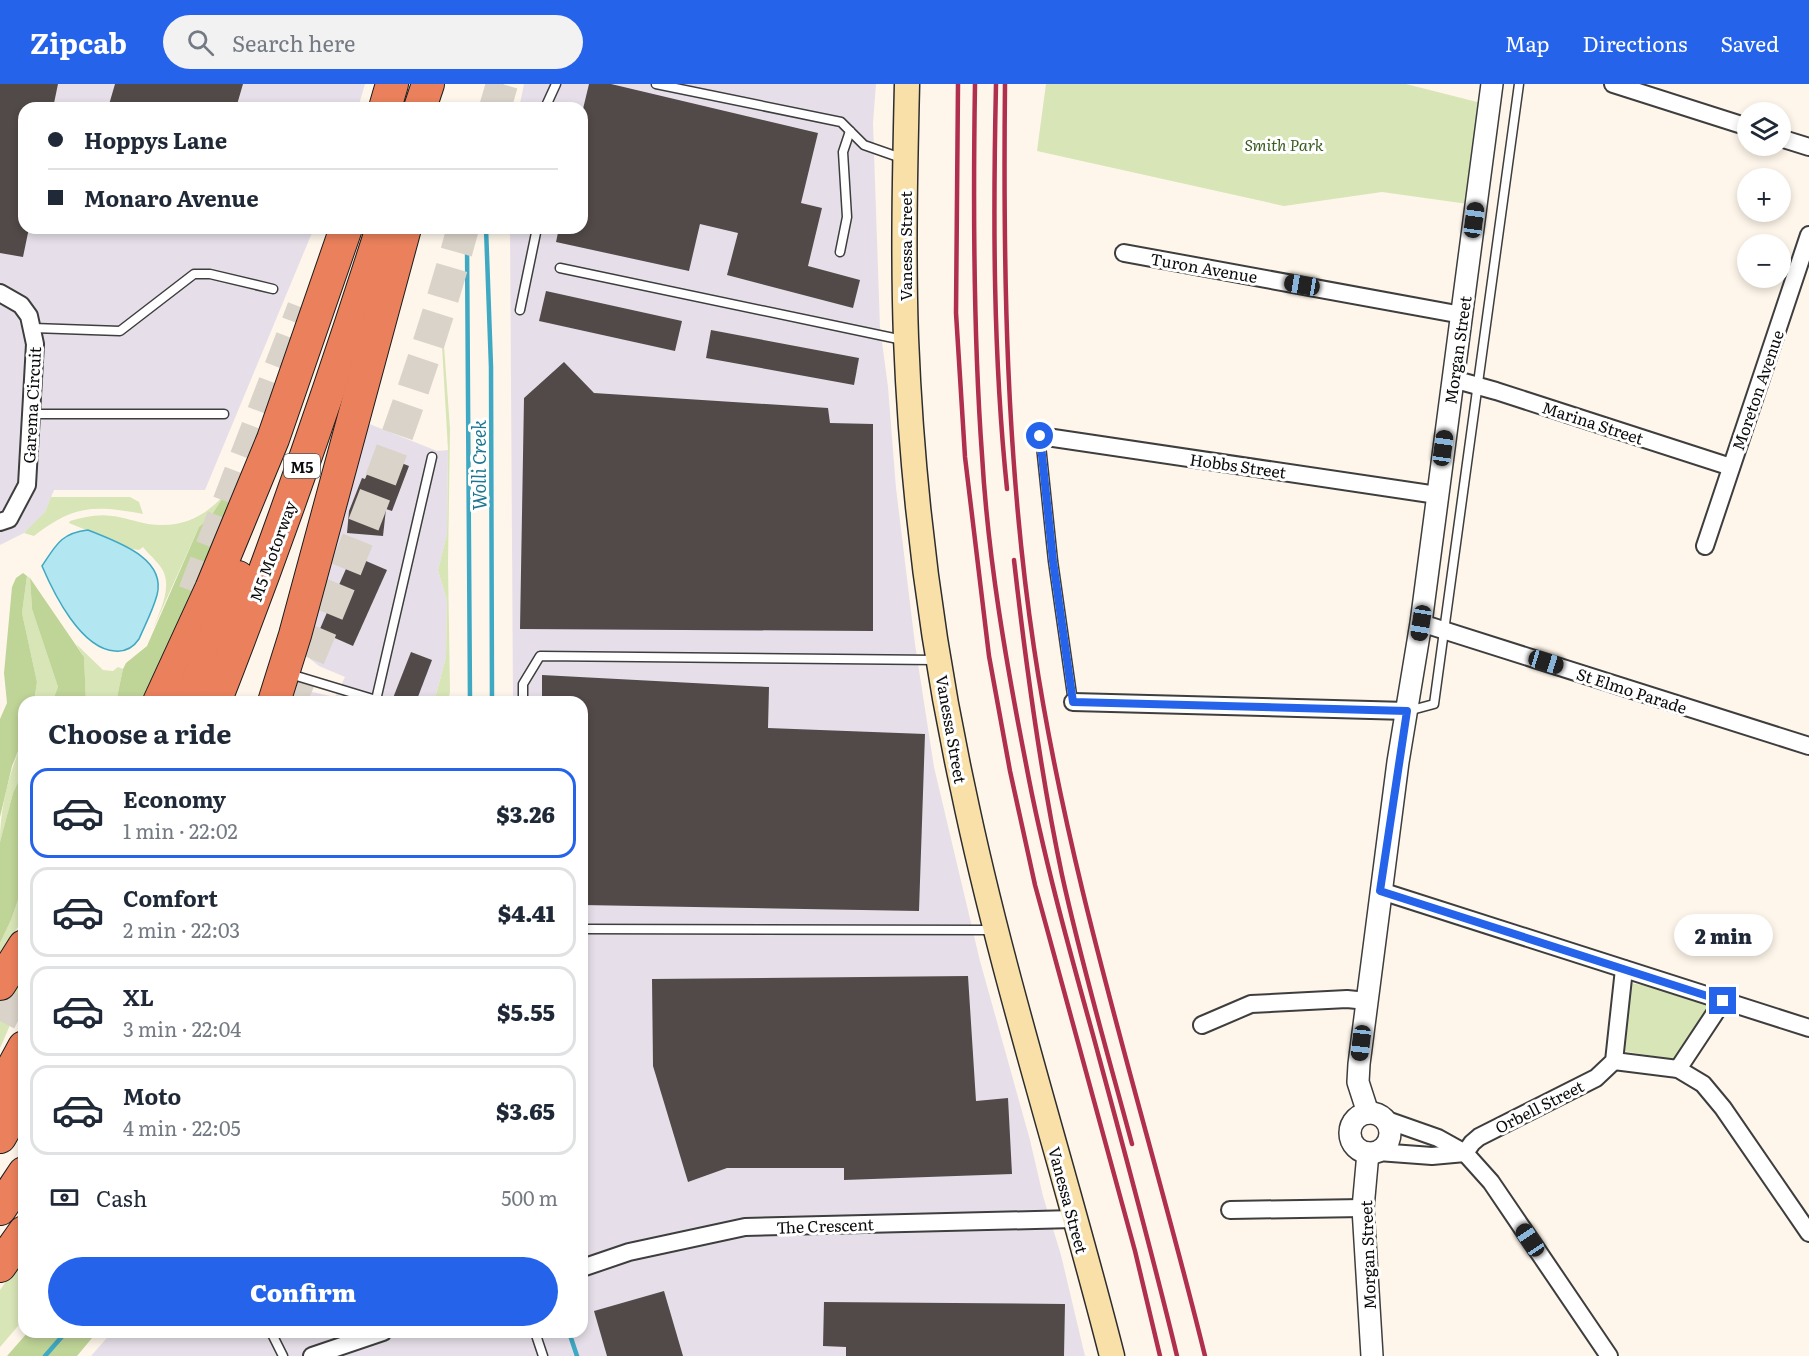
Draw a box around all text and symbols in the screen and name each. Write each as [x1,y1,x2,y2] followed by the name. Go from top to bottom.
[163,15,583,69] search box
[30,21,127,63] text: Zipcab
[184,26,217,59] icon: search
[232,26,355,59] text: Search here
[1505,27,1550,58] text: Map
[1583,27,1688,58] text: Directions
[1721,27,1779,58] text: Saved
[1737,102,1791,288] map controls
[1737,102,1791,156] button: layers
[84,123,227,156] text: Hoppys Lane
[1245,132,1324,156] park label: Smith Park
[1737,168,1791,222] button: +
[84,181,259,214] text: Monaro Avenue
[893,191,917,301] street label: Vanessa Street
[1463,201,1485,239] car
[1737,234,1791,288] button: −
[1149,246,1259,288] street label: Turon Avenue
[1283,273,1321,297] car
[1438,294,1477,406] street label: Morgan Street
[1725,327,1789,453] street label: Moreton Avenue
[16,346,46,464] street label: Garema Circuit
[1539,394,1647,450] street label: Marina Street
[465,420,492,510] water label: Wolli Creek
[1026,422,1053,449] route start
[1432,429,1454,467] car
[1188,446,1288,484] street label: Hobbs Street
[284,454,320,478] road number: M5
[243,496,302,605] street label: M5 Motorway
[1409,604,1433,642] car
[1526,648,1566,676] car
[1574,661,1690,719] street label: St Elmo Parade
[931,673,973,786] street label: Vanessa Street
[48,712,231,752] text: Choose a ride
[123,782,226,815] text: Economy
[51,786,105,840] icon: car
[496,797,555,830] text: $3.26
[123,815,238,845] text: 1 min · 22:02
[123,881,218,914] text: Comfort
[51,885,105,939] icon: car
[498,896,555,929] text: $4.41
[123,914,240,944] text: 2 min · 22:03
[1674,914,1772,956] callout: 2 min
[1695,920,1752,950] text: 2 min
[123,980,154,1013] text: XL
[51,984,105,1038] icon: car
[1709,987,1736,1014] route end
[497,995,555,1028] text: $5.55
[123,1013,241,1043] text: 3 min · 22:04
[1350,1024,1372,1062] car
[1490,1073,1588,1139] street label: Orbell Street
[123,1079,181,1112] text: Moto
[51,1083,105,1137] icon: car
[496,1094,555,1127] text: $3.65
[123,1112,241,1142] text: 4 min · 22:05
[1043,1144,1095,1257] street label: Vanessa Street
[48,1181,81,1214] icon: cash
[96,1181,147,1214] text: Cash
[501,1182,558,1212] text: 500 m
[1353,1199,1381,1310] street label: Morgan Street
[776,1211,875,1239] street label: The Crescent
[1512,1220,1548,1260] car
[48,1257,558,1326] button: Confirm

